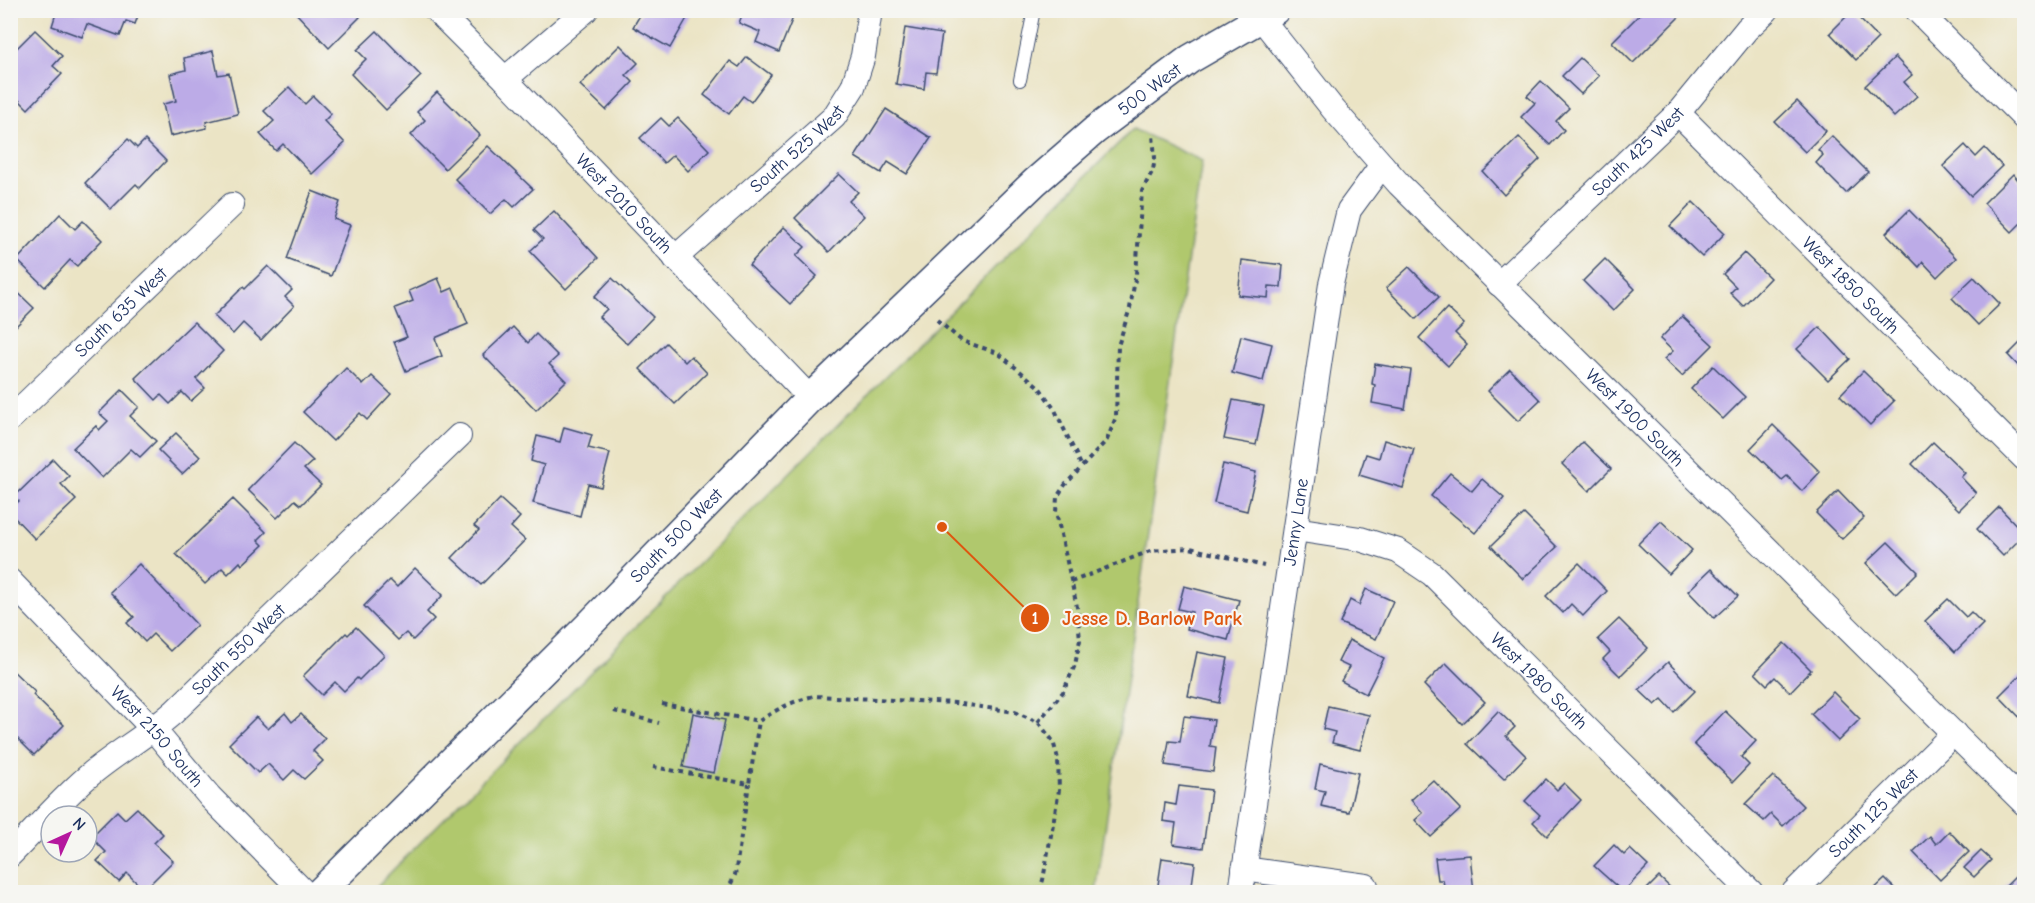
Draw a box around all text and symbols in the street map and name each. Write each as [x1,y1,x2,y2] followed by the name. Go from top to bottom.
[1114,59,1186,120] street label: 500 West
[746,101,850,197] street label: South 525 West
[1588,103,1690,201] street label: South 425 West
[571,150,676,258] street label: West 2010 South
[1797,233,1903,339] street label: West 1850 South
[71,263,172,362] street label: South 635 West
[1581,365,1688,471] street label: West 1900 South
[1279,477,1313,567] street label: Jenny Lane
[626,484,728,587] street label: South 500 West
[188,599,291,700] street label: South 550 West
[1020,599,1254,637] callout: Jesse D. Barlow Park
[1062,607,1242,630] text: Jesse D. Barlow Park
[1031,608,1039,629] text: 1
[1486,628,1592,734] street label: West 1980 South
[106,682,207,792] street label: West 2150 South
[1825,764,1924,862] street label: South 125 West
[39,804,99,864] north arrow
[69,814,89,834] text: N

